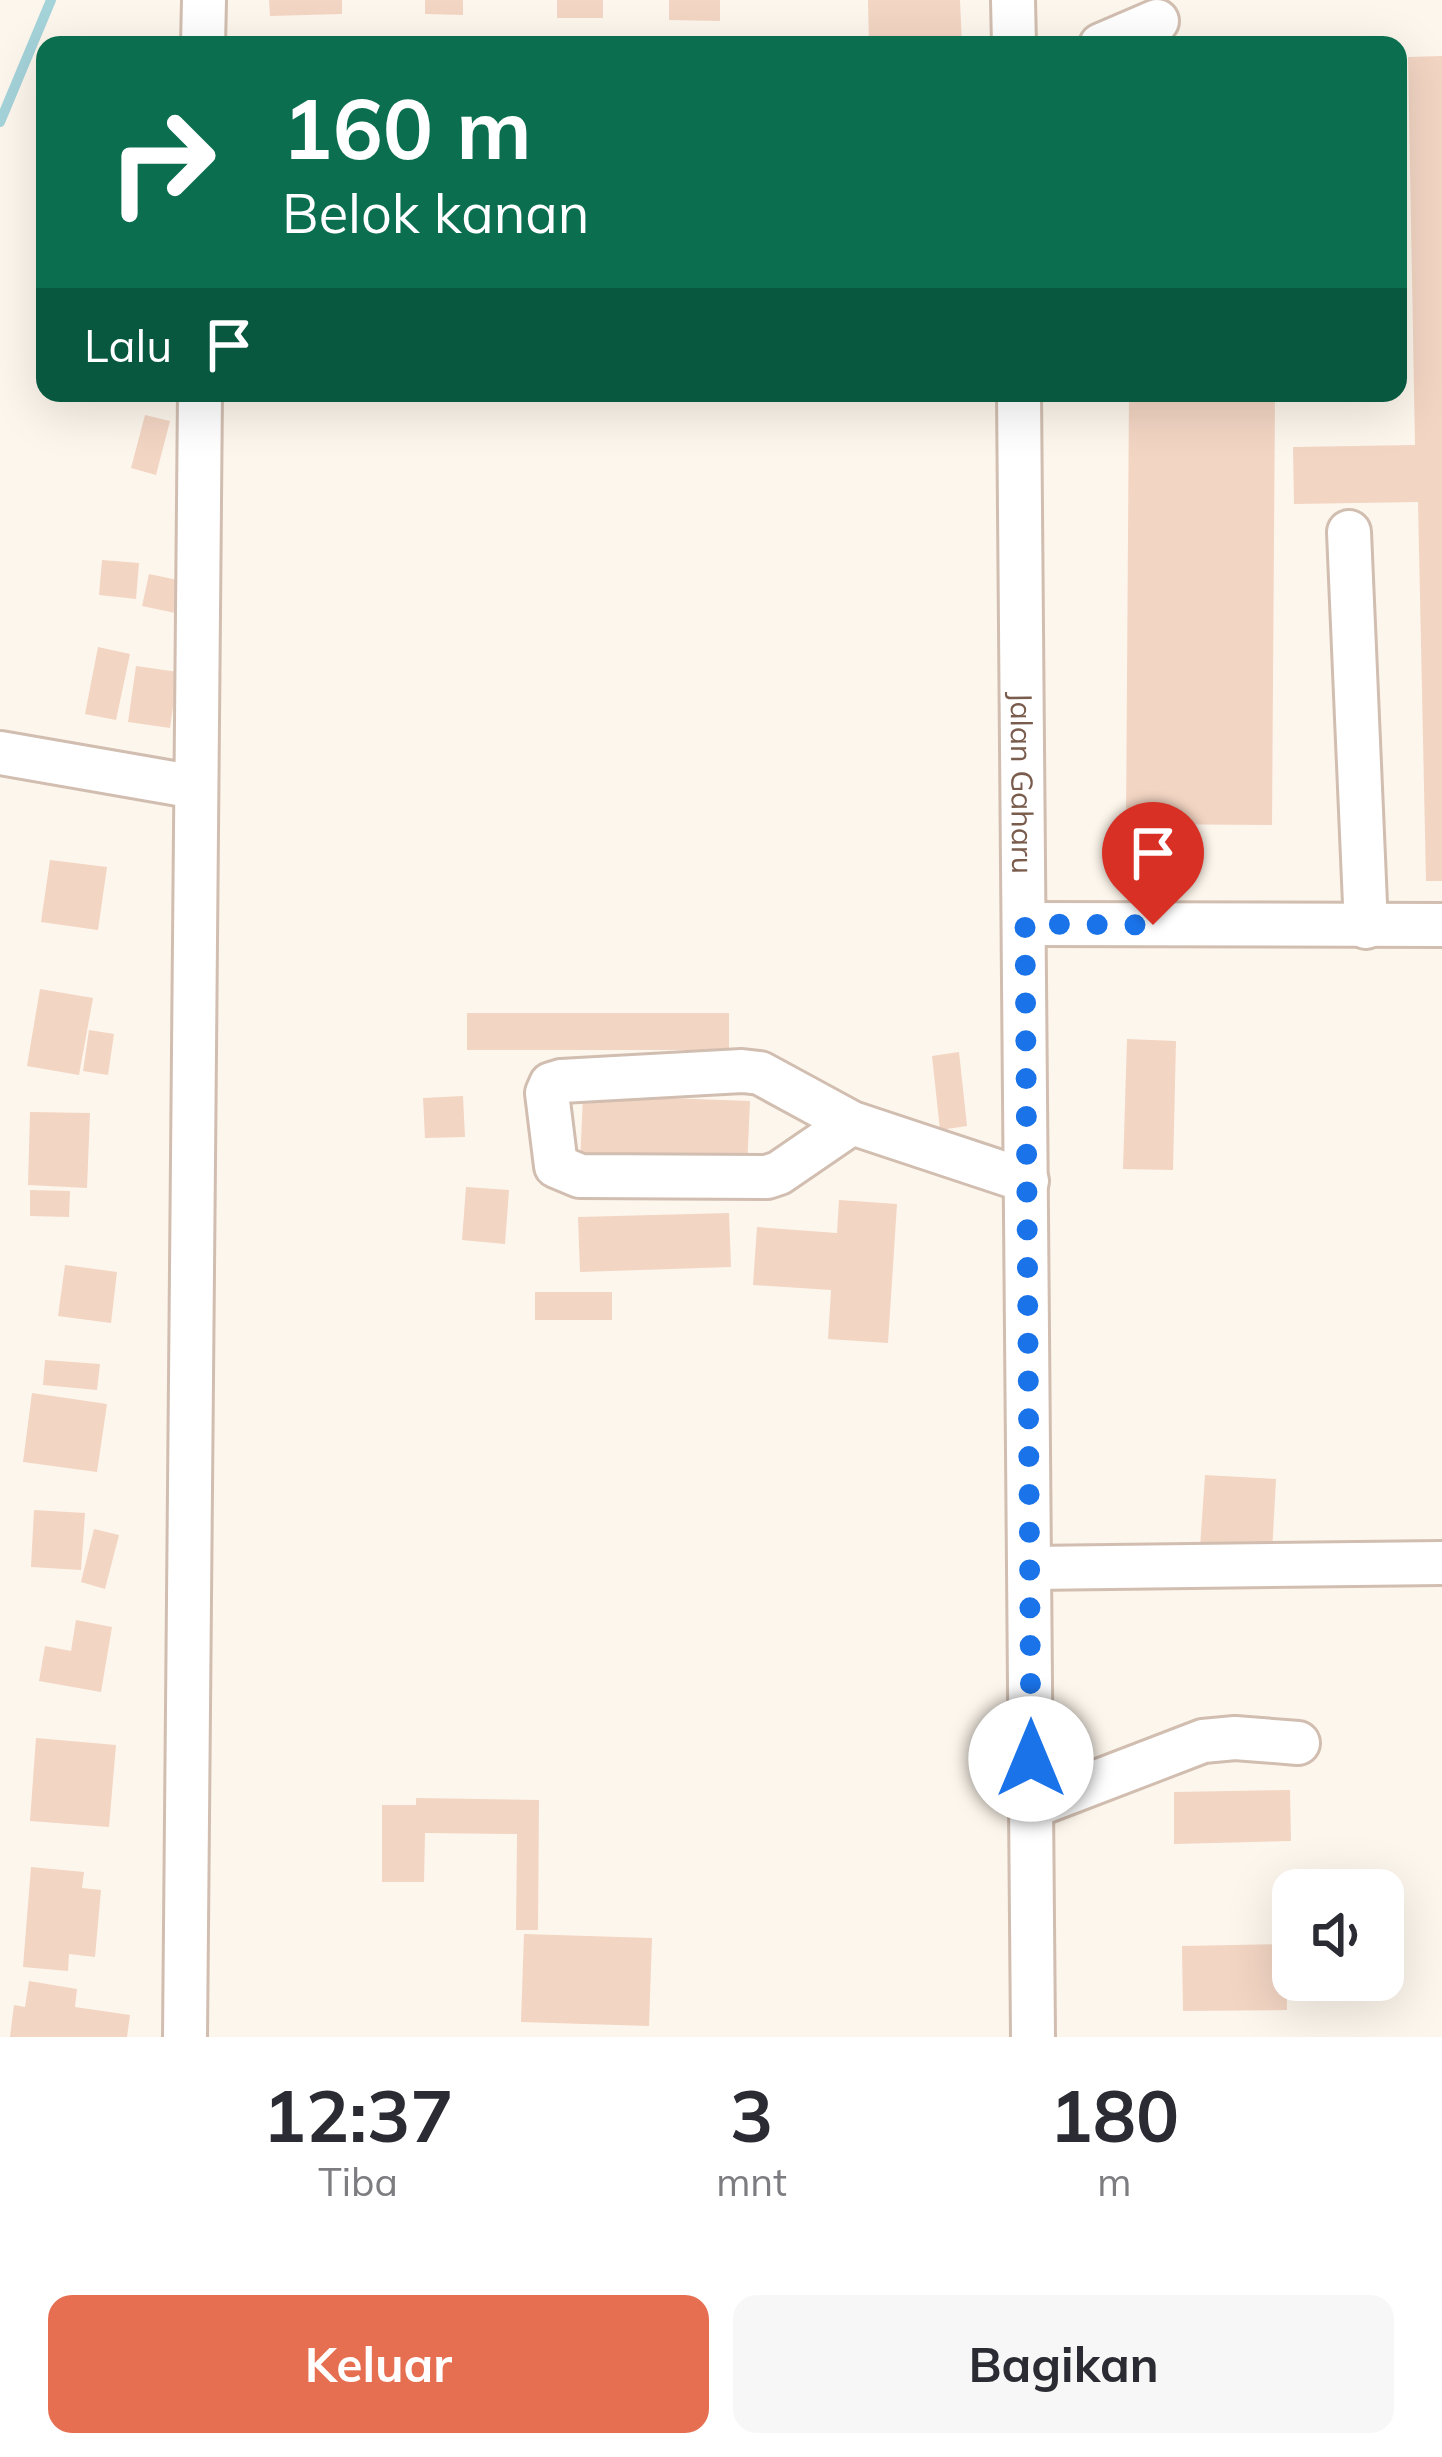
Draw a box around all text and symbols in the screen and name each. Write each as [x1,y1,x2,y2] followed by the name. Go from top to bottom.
[282,75,532,180] text: 160 m
[84,84,240,240] icon: right
[282,179,589,247] text: Belok kanan
[196,312,262,378] icon: arrive
[84,317,172,373] text: Lalu
[1003,692,1042,874] street label: Jalan Gaharu
[1102,802,1204,925] pin
[1120,820,1186,886] icon: arrive
[968,1696,1094,1822] position arrow
[1272,1869,1404,2001] map controls
[1272,1869,1404,2001] button: sound
[263,2070,453,2160] text: 12:37
[730,2070,773,2160] text: 3
[1050,2070,1179,2160] text: 180
[318,2157,398,2206] text: Tiba
[716,2157,787,2206] text: mnt
[1097,2157,1132,2206] text: m
[48,2295,709,2433] button: Keluar
[733,2295,1394,2433] button: Bagikan

